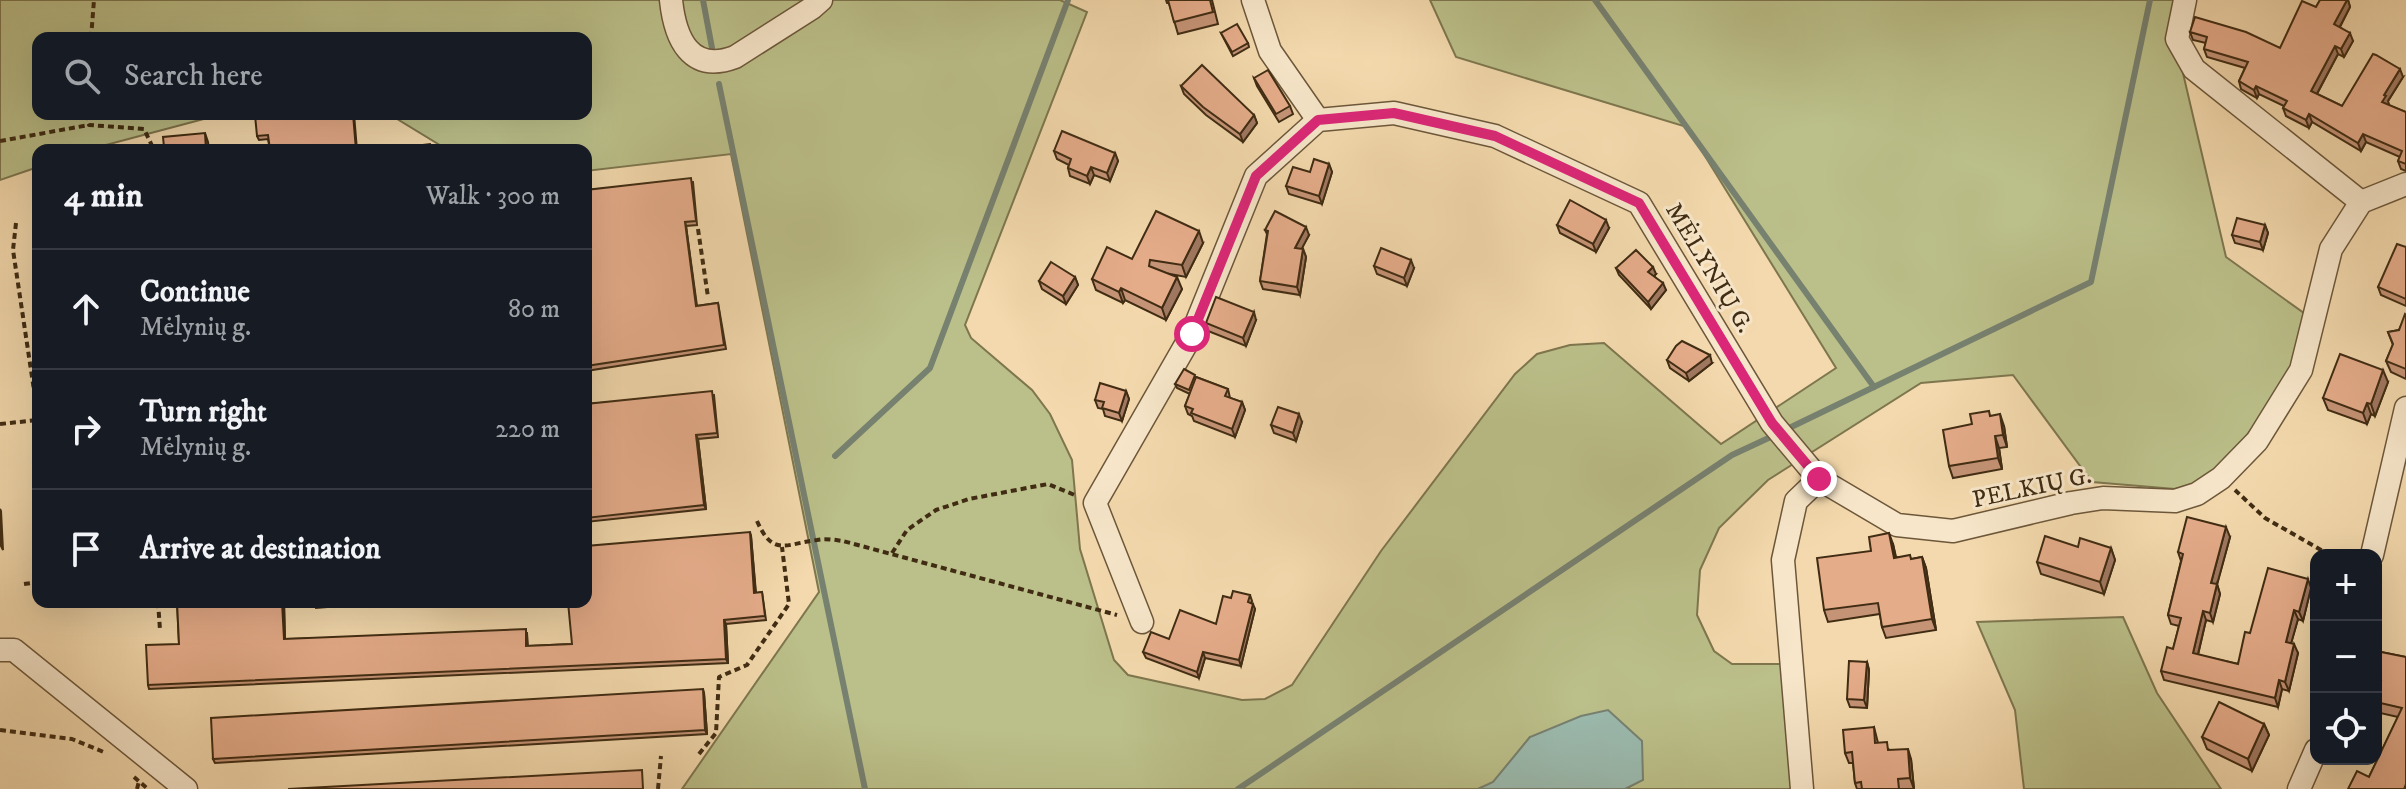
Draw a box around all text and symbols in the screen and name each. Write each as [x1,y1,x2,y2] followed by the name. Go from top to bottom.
[32,32,592,120] search box
[60,54,104,98] icon: search
[124,58,263,95] text: Search here
[64,175,143,217] text: 4 min
[426,180,560,213] text: Walk · 300 m
[1658,197,1760,339] street label: MĖLYNIŲ G.
[140,274,250,311] text: Continue
[64,287,108,331] icon: ahead
[508,293,560,326] text: 80 m
[140,311,251,344] text: Mėlynių g.
[1174,316,1210,352] route start
[140,394,267,431] text: Turn right
[64,407,108,451] icon: right
[495,413,560,446] text: 220 m
[140,431,251,464] text: Mėlynių g.
[1801,461,1837,497] route end
[1970,461,2094,515] street label: PELKIŲ G.
[64,527,108,571] icon: arrive
[140,531,381,568] text: Arrive at destination
[2310,549,2382,765] map controls
[2310,549,2382,621] button: +
[2310,621,2382,693] button: −
[2310,693,2382,765] button: locate

